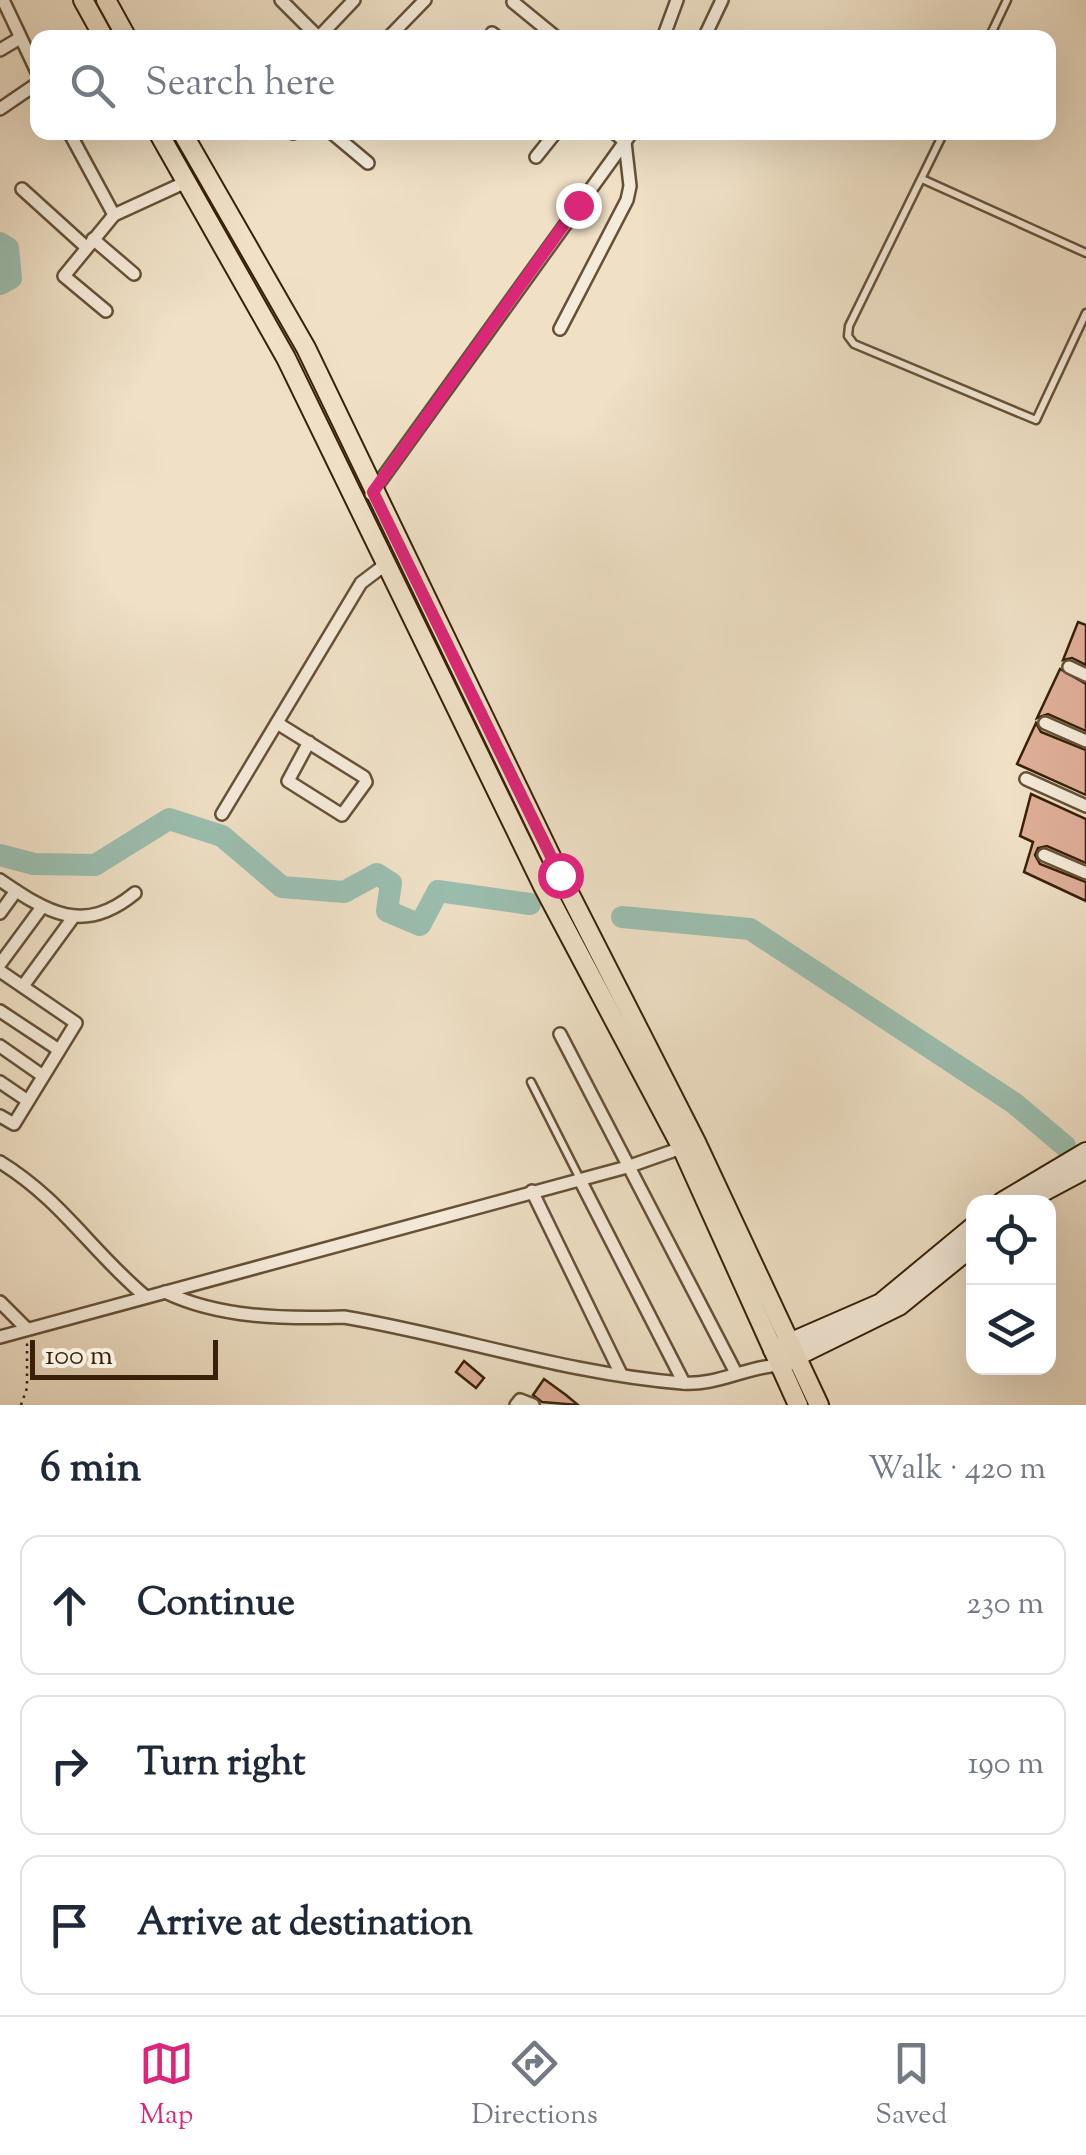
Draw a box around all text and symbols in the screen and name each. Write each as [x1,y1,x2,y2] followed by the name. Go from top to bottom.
[30,30,1056,140] search box
[65,58,120,113] icon: search
[145,58,336,112] text: Search here
[556,183,602,229] route end
[538,853,584,899] route start
[966,1195,1056,1375] map controls
[966,1195,1056,1285] button: locate
[966,1285,1056,1375] button: layers
[30,1335,218,1380] scale bar
[45,1337,113,1377] text: 100 m
[40,1440,141,1500] text: 6 min
[868,1447,1046,1493] text: Walk · 420 m
[42,1578,97,1633] icon: ahead
[137,1578,295,1632] text: Continue
[966,1582,1044,1628] text: 230 m
[42,1738,97,1793] icon: right
[137,1738,305,1792] text: Turn right
[968,1742,1044,1788] text: 190 m
[42,1898,97,1953] icon: arrive
[137,1898,473,1952] text: Arrive at destination
[139,2036,194,2136] tab: Map
[471,2036,598,2136] tab: Directions
[875,2036,947,2136] tab: Saved

